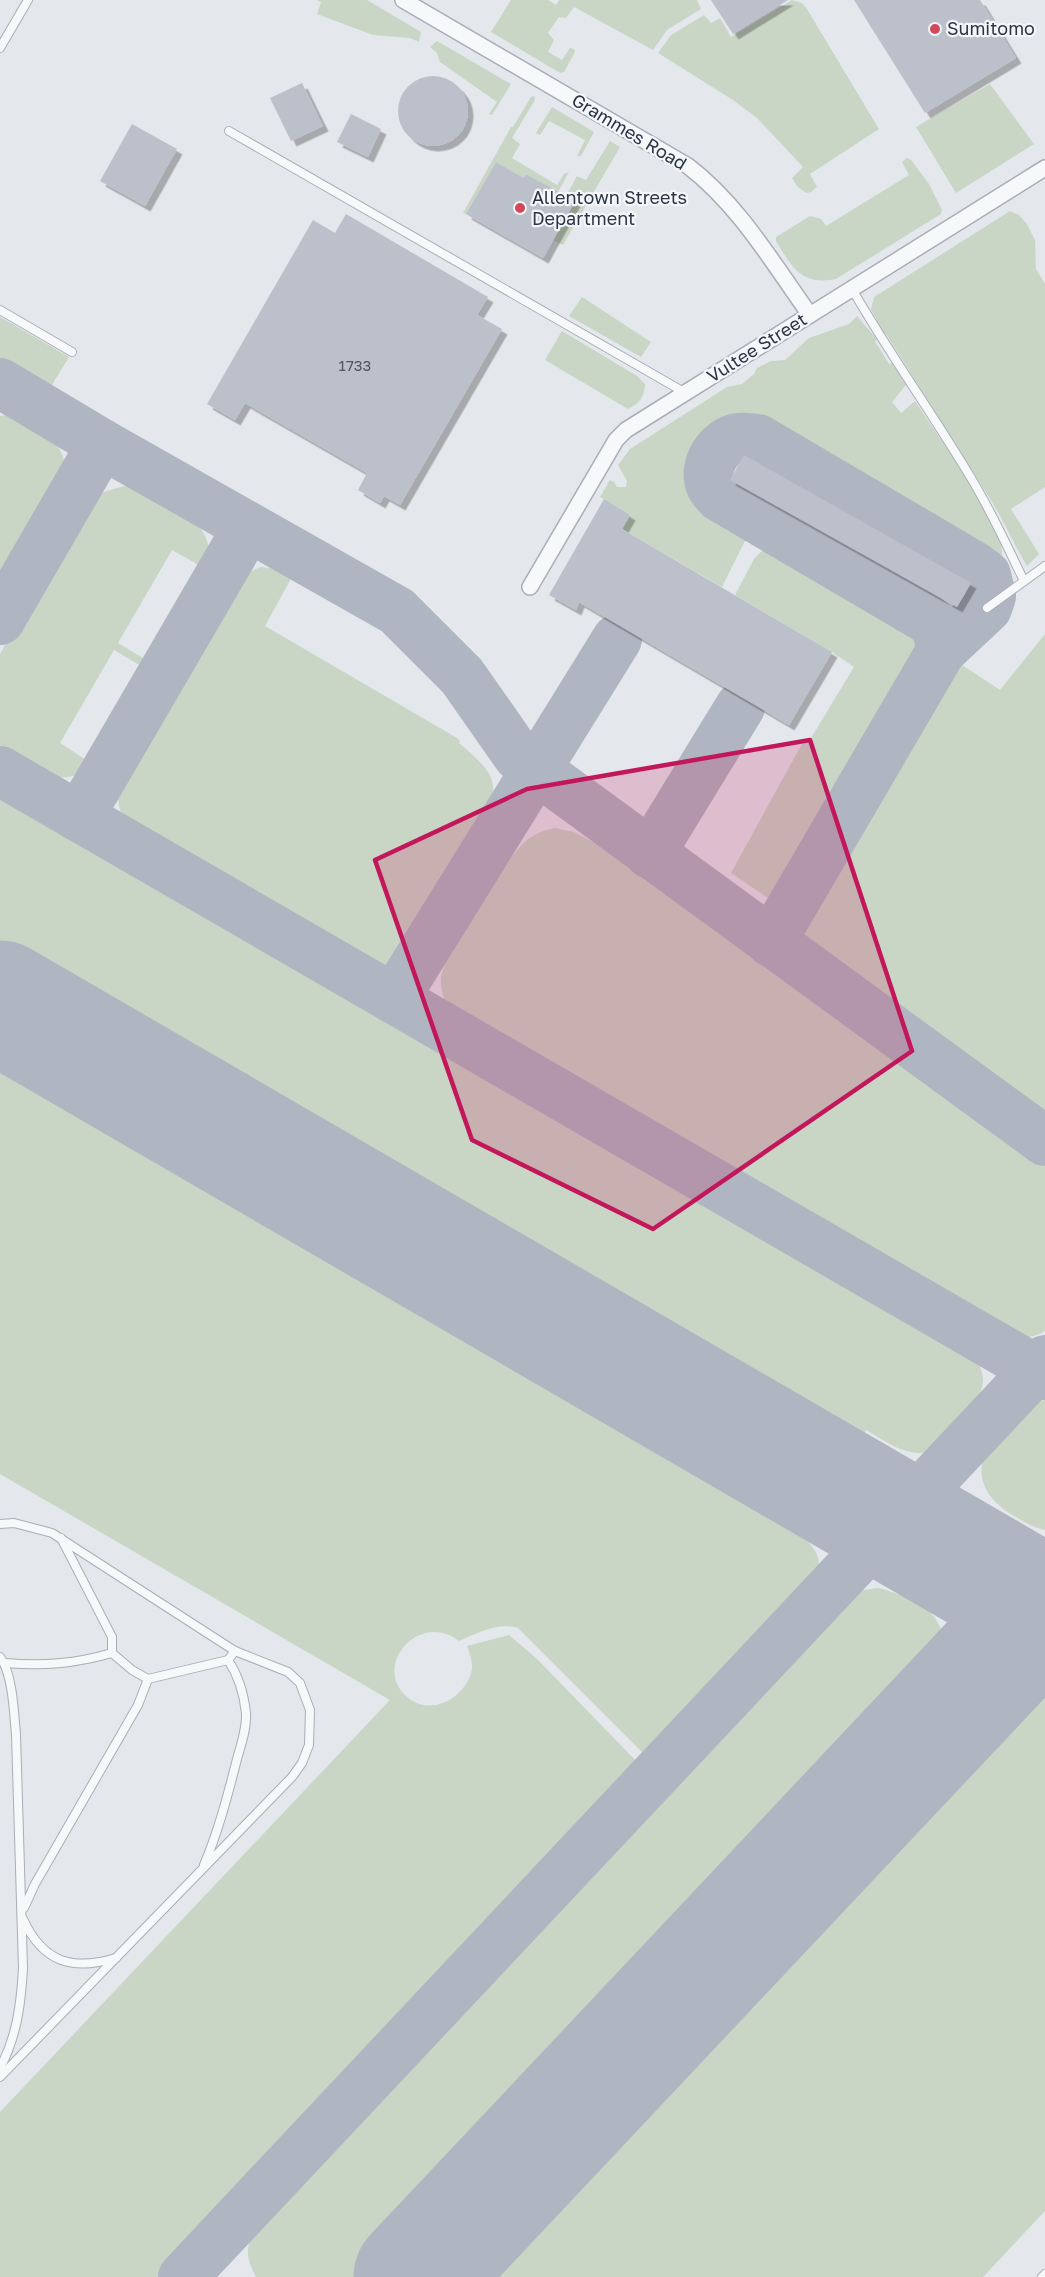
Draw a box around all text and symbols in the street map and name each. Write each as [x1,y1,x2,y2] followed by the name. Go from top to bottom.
[947,17,1035,39] place label: Sumitomo
[928,22,942,36] marker: Sumitomo
[568,88,691,174] street label: Grammes Road
[532,186,687,229] place label: Allentown Streets Department
[513,201,527,215] marker: Allentown Streets Department
[703,308,810,387] street label: Vultee Street
[339,356,371,374] house number: 1733

